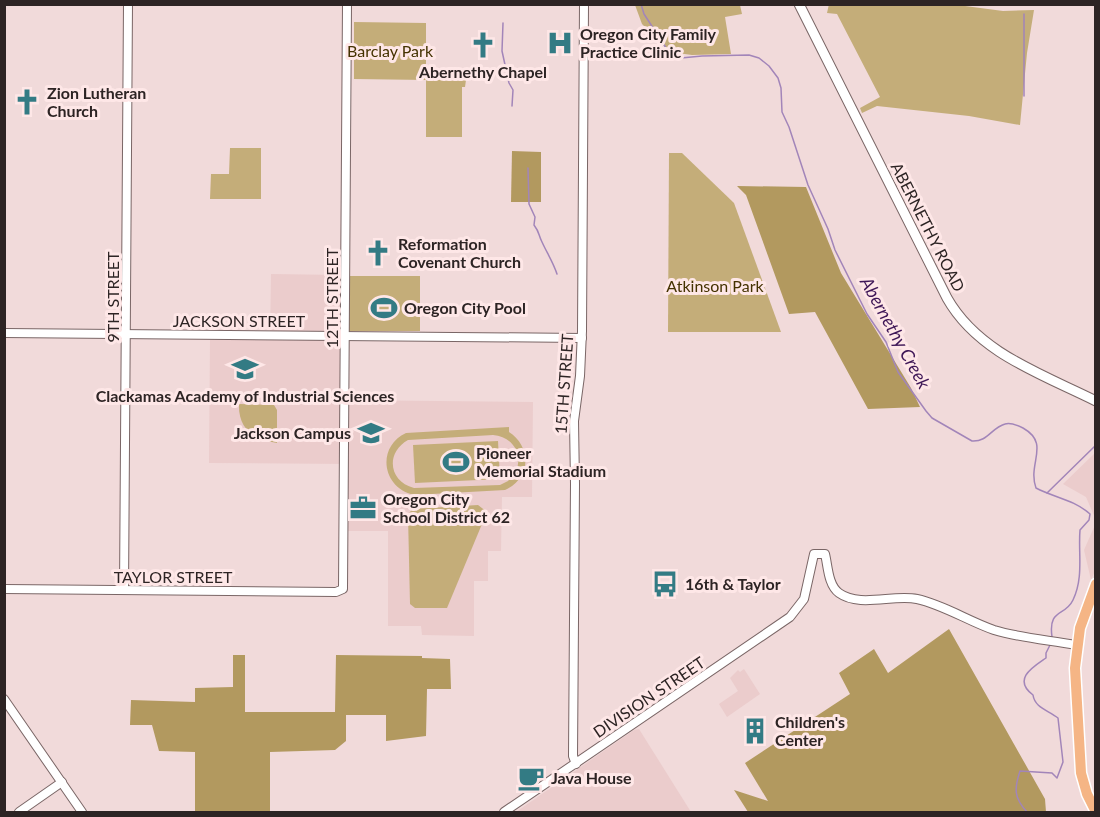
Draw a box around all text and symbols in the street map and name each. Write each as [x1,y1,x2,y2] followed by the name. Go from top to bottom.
[580,24,717,61] place label: Oregon City Family Practice Clinic
[545,28,575,58] hospital icon: Oregon City Family Practice Clinic
[468,30,498,60] church icon: Abernethy Chapel
[347,41,434,60] park label: Barclay Park
[418,62,547,81] place label: Abernethy Chapel
[47,83,146,120] place label: Zion Lutheran Church
[12,87,42,117] church icon: Zion Lutheran Church
[888,159,969,295] street label: ABERNETHY ROAD
[398,234,521,271] place label: Reformation Covenant Church
[363,238,393,268] church icon: Reformation Covenant Church
[322,247,341,348] street label: 12TH STREET
[103,251,122,343] street label: 9TH STREET
[856,272,936,393] water label: Abernethy Creek
[666,276,765,295] park label: Atkinson Park
[369,293,399,323] sports icon: Oregon City Pool
[404,298,526,317] place label: Oregon City Pool
[173,311,306,330] street label: JACKSON STREET
[551,333,577,435] street label: 15TH STREET
[230,354,260,384] school or university icon: Clackamas Academy of Industrial Sciences
[96,386,394,405] place label: Clackamas Academy of Industrial Sciences
[356,418,386,448] school or university icon: Jackson Campus
[234,423,351,442] place label: Jackson Campus
[476,443,606,480] place label: Pioneer Memorial Stadium
[441,447,471,477] sports icon: Pioneer Memorial Stadium
[383,489,510,526] place label: Oregon City School District 62
[348,493,378,523] office icon: Oregon City School District 62
[114,567,233,586] street label: TAYLOR STREET
[650,569,680,599] bus stop icon: 16th & Taylor
[685,574,781,593] place label: 16th & Taylor
[589,652,709,741] street label: DIVISION STREET
[775,712,845,749] place label: Children's Center
[740,716,770,746] building icon: Children's Center
[516,763,546,793] cafe icon: Java House
[551,768,632,787] place label: Java House

